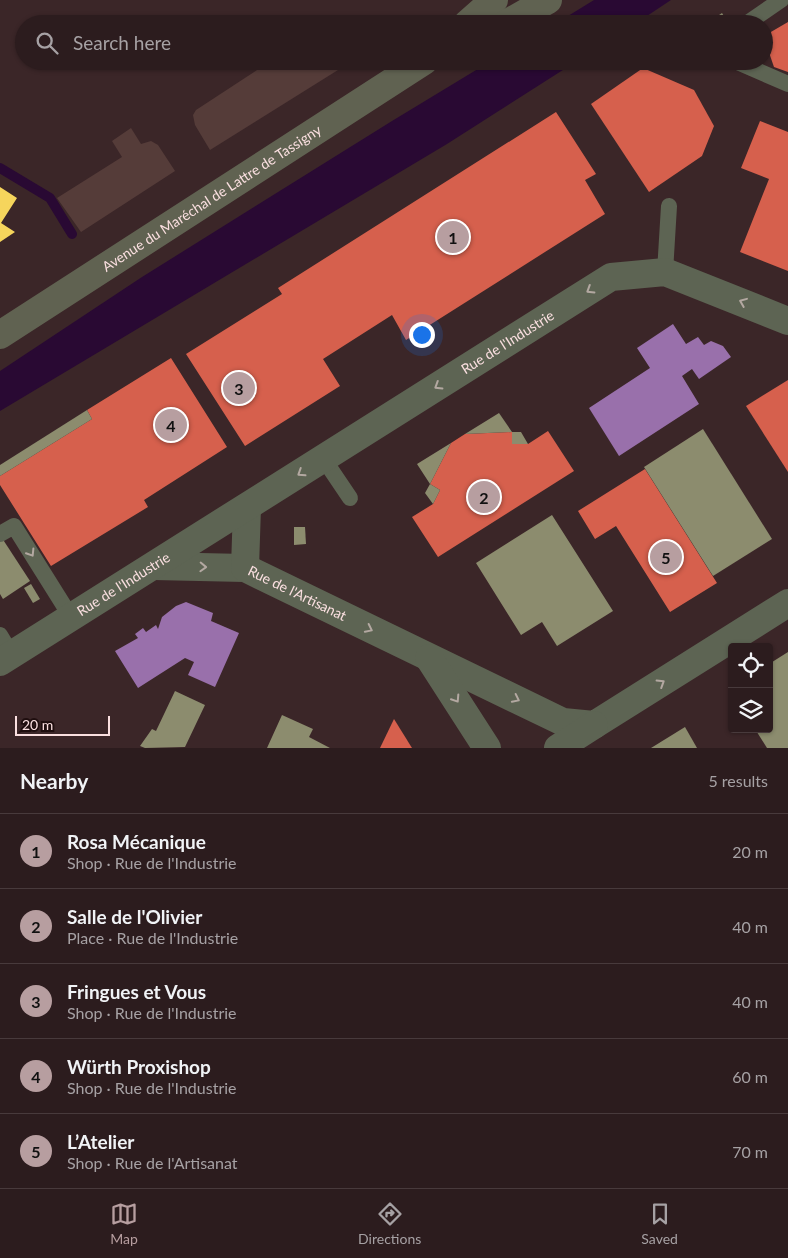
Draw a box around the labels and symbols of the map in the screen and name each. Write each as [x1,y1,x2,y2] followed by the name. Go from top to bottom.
[99,120,325,275] street label: Avenue du Maréchal de Lattre de Tassigny
[437,218,469,256] pin: 1
[587,284,596,293] one-way arrow
[739,298,748,309] one-way arrow
[458,306,557,377] street label: Rue de l'Industrie
[409,322,435,348] your location
[223,369,255,407] pin: 3
[434,380,444,389] one-way arrow
[155,406,187,444] pin: 4
[297,467,306,476] one-way arrow
[468,478,500,516] pin: 2
[650,538,682,576] pin: 5
[25,548,34,557] one-way arrow
[74,548,173,619] street label: Rue de l'Industrie
[200,562,207,572] one-way arrow
[245,562,349,624] street label: Rue de l'Artisanat
[364,622,373,633] one-way arrow
[655,680,664,690] one-way arrow
[449,693,459,702] one-way arrow
[511,693,520,703] one-way arrow
[15,713,110,736] scale bar

